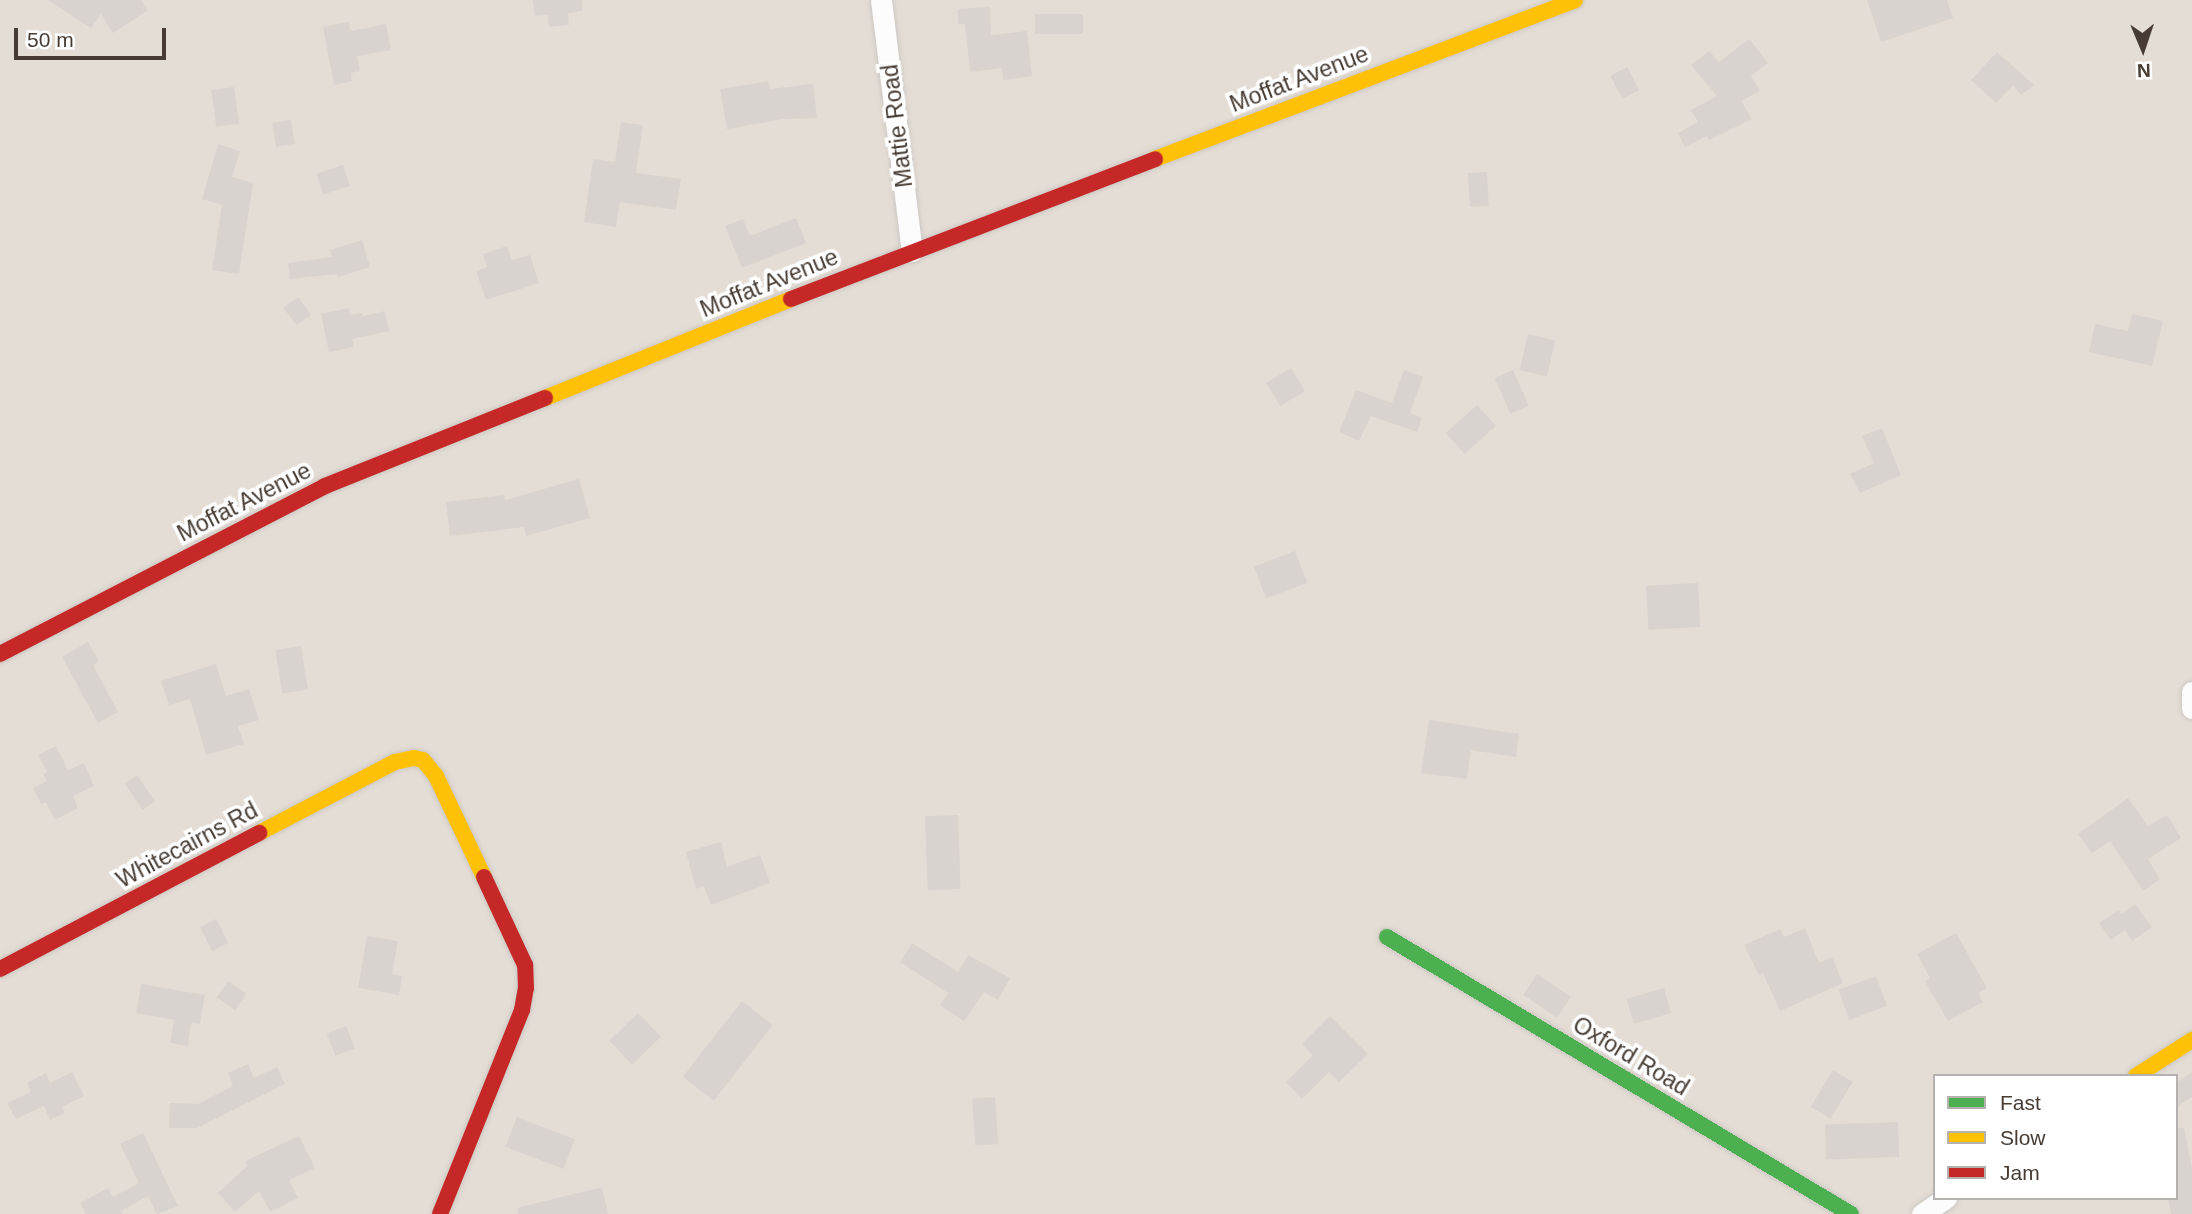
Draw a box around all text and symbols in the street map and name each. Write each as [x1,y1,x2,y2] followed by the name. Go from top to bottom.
[18,14,170,58] scale bar
[2108,14,2178,84] north arrow
[27,28,74,51] text: 50 m
[1225,40,1373,118] street label: Moffat Avenue
[2137,60,2151,81] text: N
[876,63,918,189] street label: Mattie Road
[695,243,843,323] street label: Moffat Avenue
[172,456,316,548] street label: Moffat Avenue
[112,796,262,894] street label: Whitecairns Rd
[1568,1011,1694,1101] street label: Oxford Road
[1933,1074,2178,1200] legend
[2000,1091,2041,1114] text: Fast
[2000,1126,2046,1149] text: Slow
[2000,1161,2040,1184] text: Jam

